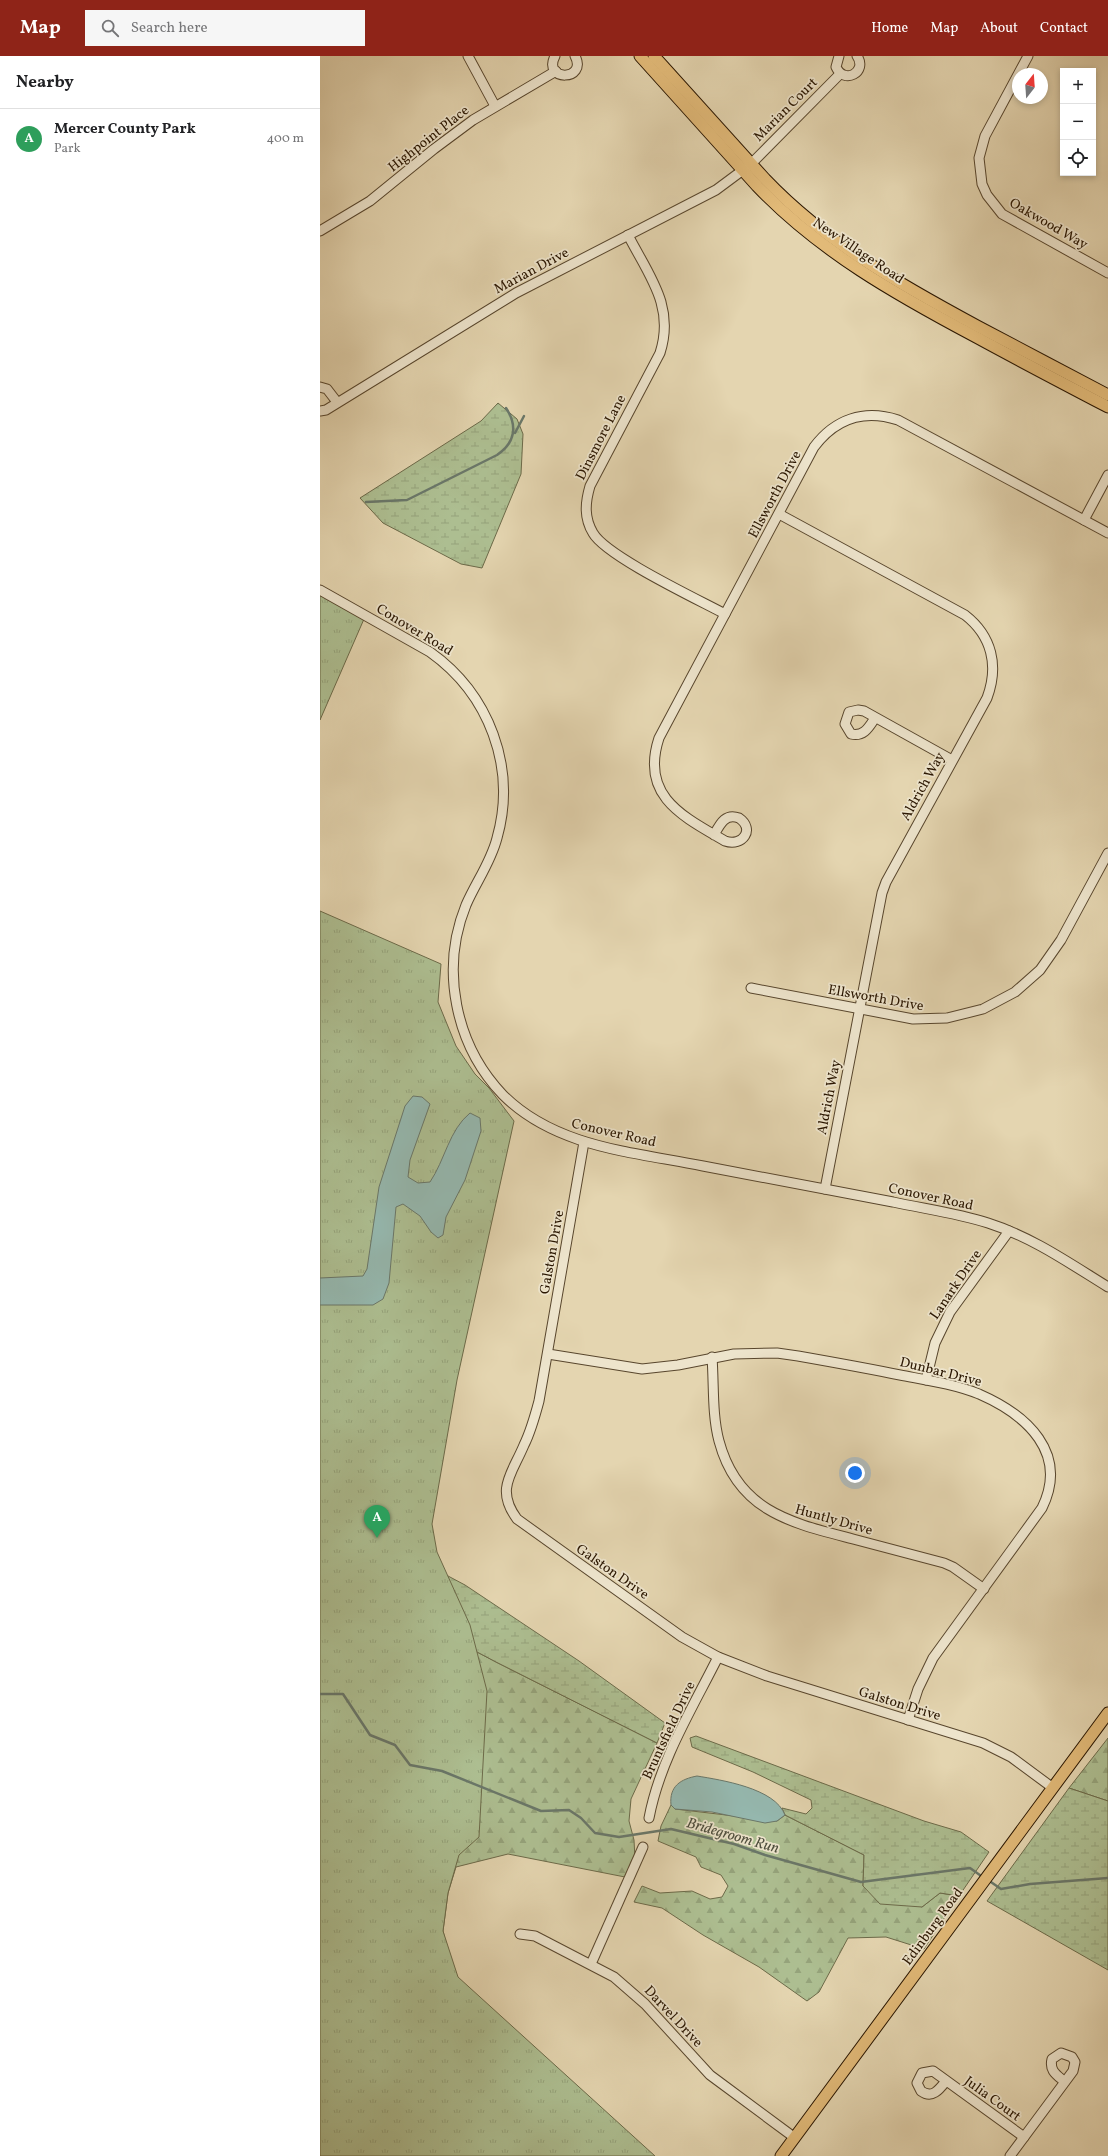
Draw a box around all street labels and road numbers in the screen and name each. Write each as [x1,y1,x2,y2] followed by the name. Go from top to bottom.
[750,74,822,146] street label: Marian Court
[384,101,474,177] street label: Highpoint Place
[1005,194,1091,255] street label: Oakwood Way
[809,214,908,289] street label: New Village Road
[491,243,573,299] street label: Marian Drive
[572,391,631,484] street label: Dinsmore Lane
[744,447,807,542] street label: Ellsworth Drive
[372,600,456,661] street label: Conover Road
[897,749,950,825] street label: Aldrich Way
[826,981,925,1016] street label: Ellsworth Drive
[813,1058,846,1136] street label: Aldrich Way
[569,1114,658,1152] street label: Conover Road
[886,1179,975,1216] street label: Conover Road
[536,1208,569,1296] street label: Galston Drive
[926,1246,987,1324] street label: Lanark Drive
[898,1353,984,1392] street label: Dunbar Drive
[792,1500,875,1541] street label: Huntly Drive
[572,1540,653,1605] street label: Galston Drive
[638,1678,701,1783] street label: Bruntsfield Drive
[856,1683,943,1726] street label: Galston Drive
[899,1884,968,1970] street label: Edinburg Road
[639,1982,707,2052] street label: Darvel Drive
[960,2072,1024,2126] street label: Julia Court

